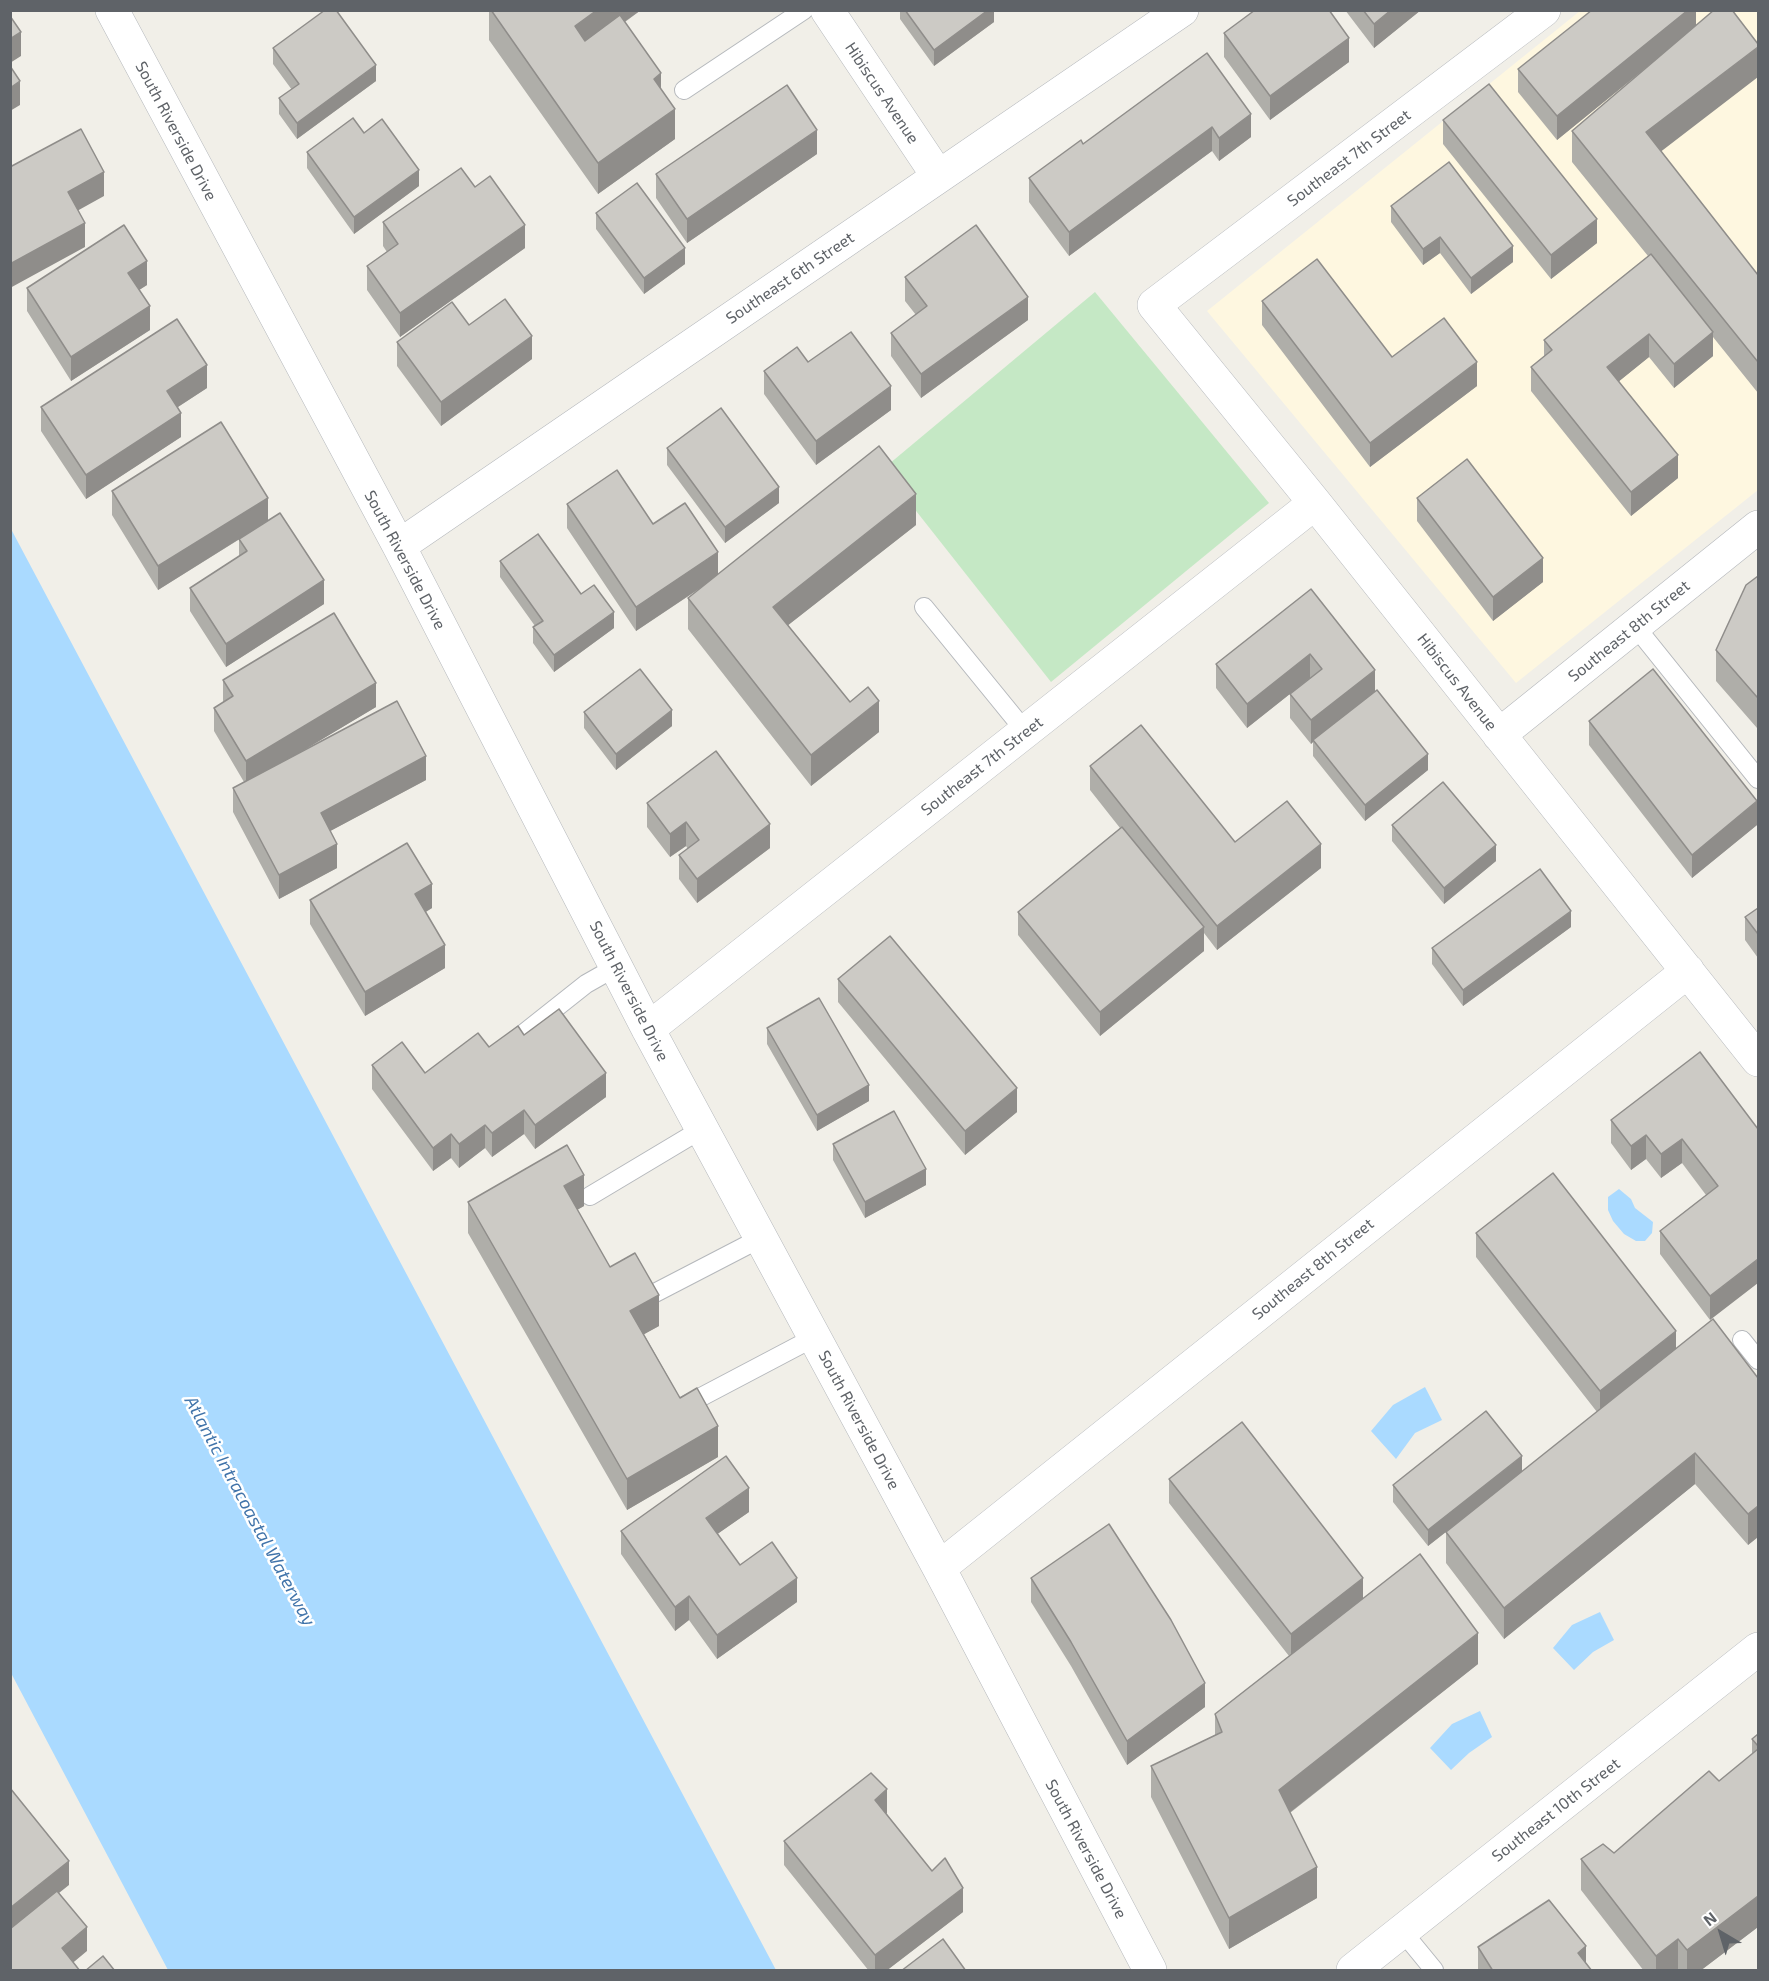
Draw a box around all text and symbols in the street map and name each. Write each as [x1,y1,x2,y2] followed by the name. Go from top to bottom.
[841,39,923,147] street label: Hibiscus Avenue
[131,58,221,204] street label: South Riverside Drive
[1284,105,1414,211] street label: Southeast 7th Street
[722,228,858,328] street label: Southeast 6th Street
[360,487,450,633] street label: South Riverside Drive
[1564,576,1694,686] street label: Southeast 8th Street
[1413,630,1501,734] street label: Hibiscus Avenue
[917,712,1047,820] street label: Southeast 7th Street
[585,918,673,1064] street label: South Riverside Drive
[1248,1214,1378,1324] street label: Southeast 8th Street
[814,1347,904,1493] street label: South Riverside Drive
[180,1392,320,1630] water label: Atlantic Intracoastal Waterway
[1488,1754,1624,1866] street label: Southeast 10th Street
[1041,1776,1131,1922] street label: South Riverside Drive
[1691,1903,1751,1963] north arrow
[1699,1907,1720,1929] text: N

